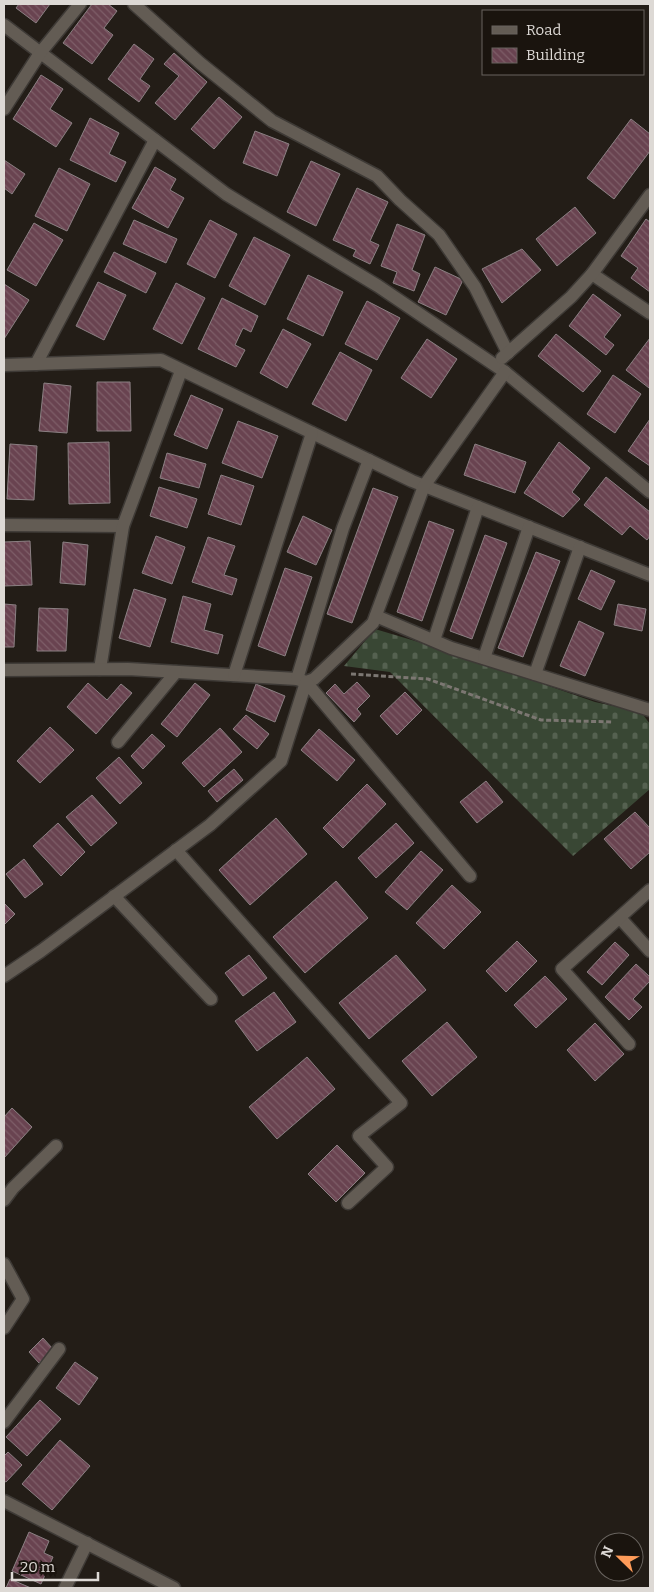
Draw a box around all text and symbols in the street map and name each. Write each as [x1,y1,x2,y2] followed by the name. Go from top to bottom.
[482,10,644,75] legend
[526,21,561,39] text: Road
[526,46,585,64] text: Building
[594,1532,644,1582] north arrow
[598,1544,618,1560] text: N
[12,1550,99,1582] scale bar
[20,1558,56,1576] text: 20 m

